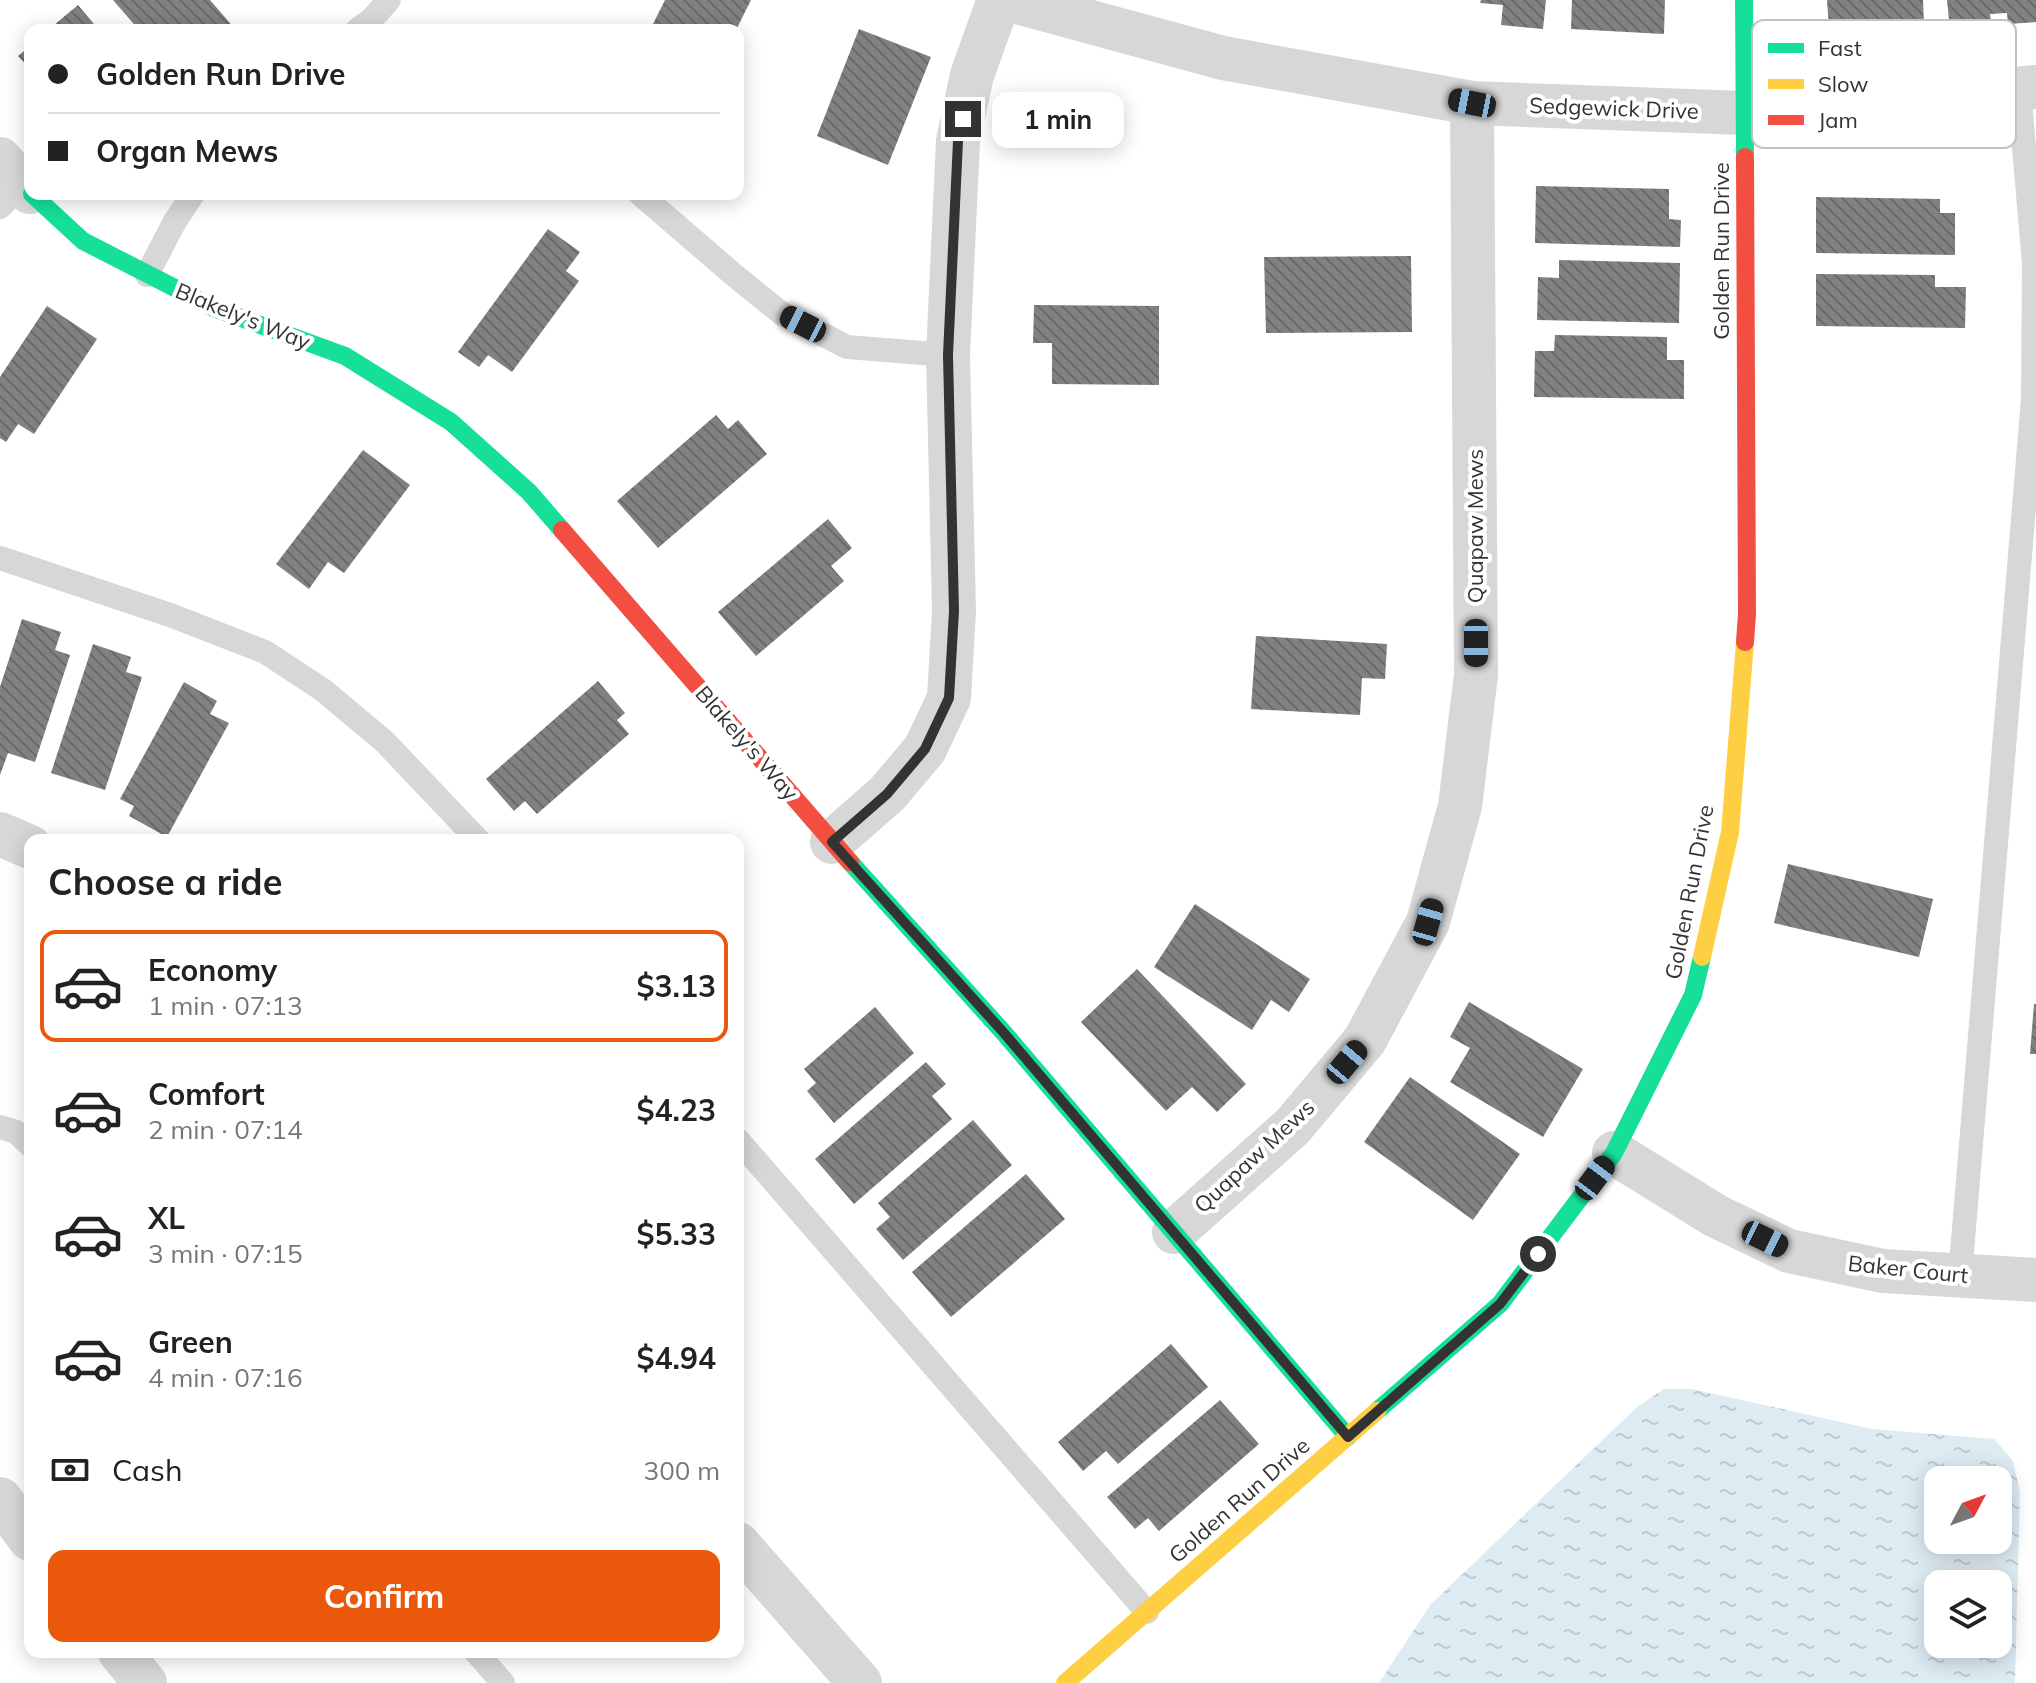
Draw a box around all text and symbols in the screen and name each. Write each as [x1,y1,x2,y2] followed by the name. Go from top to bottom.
[1752,20,2016,148] legend
[1818,34,1862,62] text: Fast
[96,55,345,93] text: Golden Run Drive
[1818,70,1868,98] text: Slow
[1446,87,1498,119] car
[991,91,1123,147] callout: 1 min
[1529,91,1699,125] street label: Sedgewick Drive
[945,101,981,137] route end
[1024,103,1092,136] text: 1 min
[1818,106,1858,134] text: Jam
[96,132,278,170] text: Organ Mews
[1707,162,1735,340] street label: Golden Run Drive
[172,276,315,356] street label: Blakely's Way
[776,302,830,346] car
[1461,449,1489,603] street label: Quapaw Mews
[1464,619,1488,667] car
[690,680,805,806] street label: Blakely's Way
[1658,802,1720,982] street label: Golden Run Drive
[48,859,282,904] text: Choose a ride
[1410,896,1446,948] car
[52,950,124,1022] icon: car
[148,951,277,989] text: Economy
[637,967,716,1005] text: $3.13
[148,989,303,1022] text: 1 min · 07:13
[1322,1036,1372,1088] car
[52,1074,124,1146] icon: car
[148,1075,265,1113] text: Comfort
[637,1091,716,1129] text: $4.23
[1188,1093,1320,1219] street label: Quapaw Mews
[148,1113,303,1146] text: 2 min · 07:14
[1571,1152,1619,1204] car
[52,1198,124,1270] icon: car
[148,1199,185,1237] text: XL
[637,1215,716,1253] text: $5.33
[1738,1218,1792,1260] car
[1520,1236,1556,1272] route start
[148,1237,303,1270] text: 3 min · 07:15
[1847,1249,1970,1289] street label: Baker Court
[52,1322,124,1394] icon: car
[148,1323,233,1361] text: Green
[637,1339,716,1377] text: $4.94
[148,1361,303,1394] text: 4 min · 07:16
[1163,1431,1315,1569] street label: Golden Run Drive
[48,1448,92,1492] icon: cash
[112,1451,183,1489] text: Cash
[644,1454,720,1487] text: 300 m
[1924,1466,2012,1554] north arrow
[1924,1466,2012,1658] map controls
[48,1550,720,1642] button: Confirm
[1924,1570,2012,1658] button: layers

